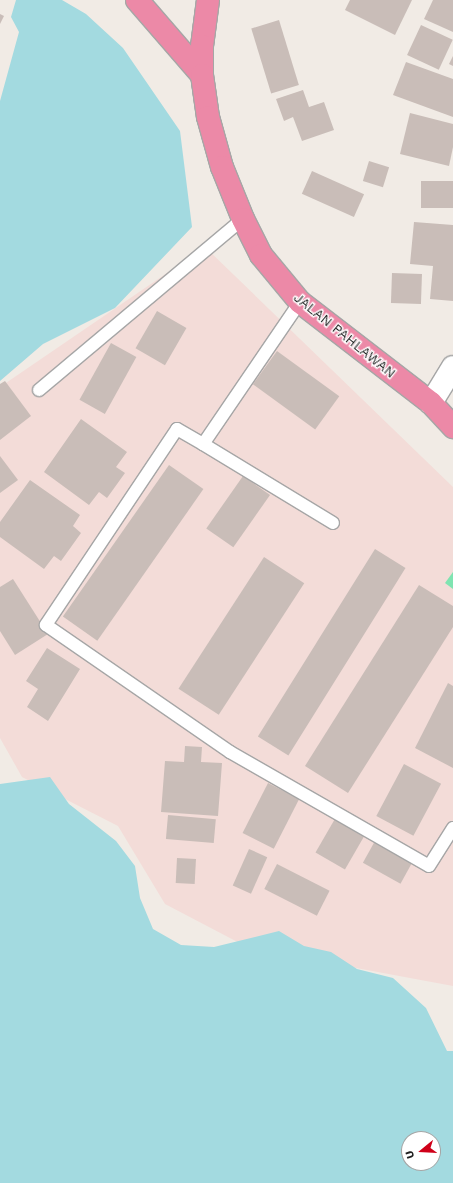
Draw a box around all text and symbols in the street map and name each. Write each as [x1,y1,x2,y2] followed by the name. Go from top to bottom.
[291,289,399,381] street label: JALAN PAHLAWAN
[401,1131,441,1171] north arrow
[403,1149,417,1160] text: U

